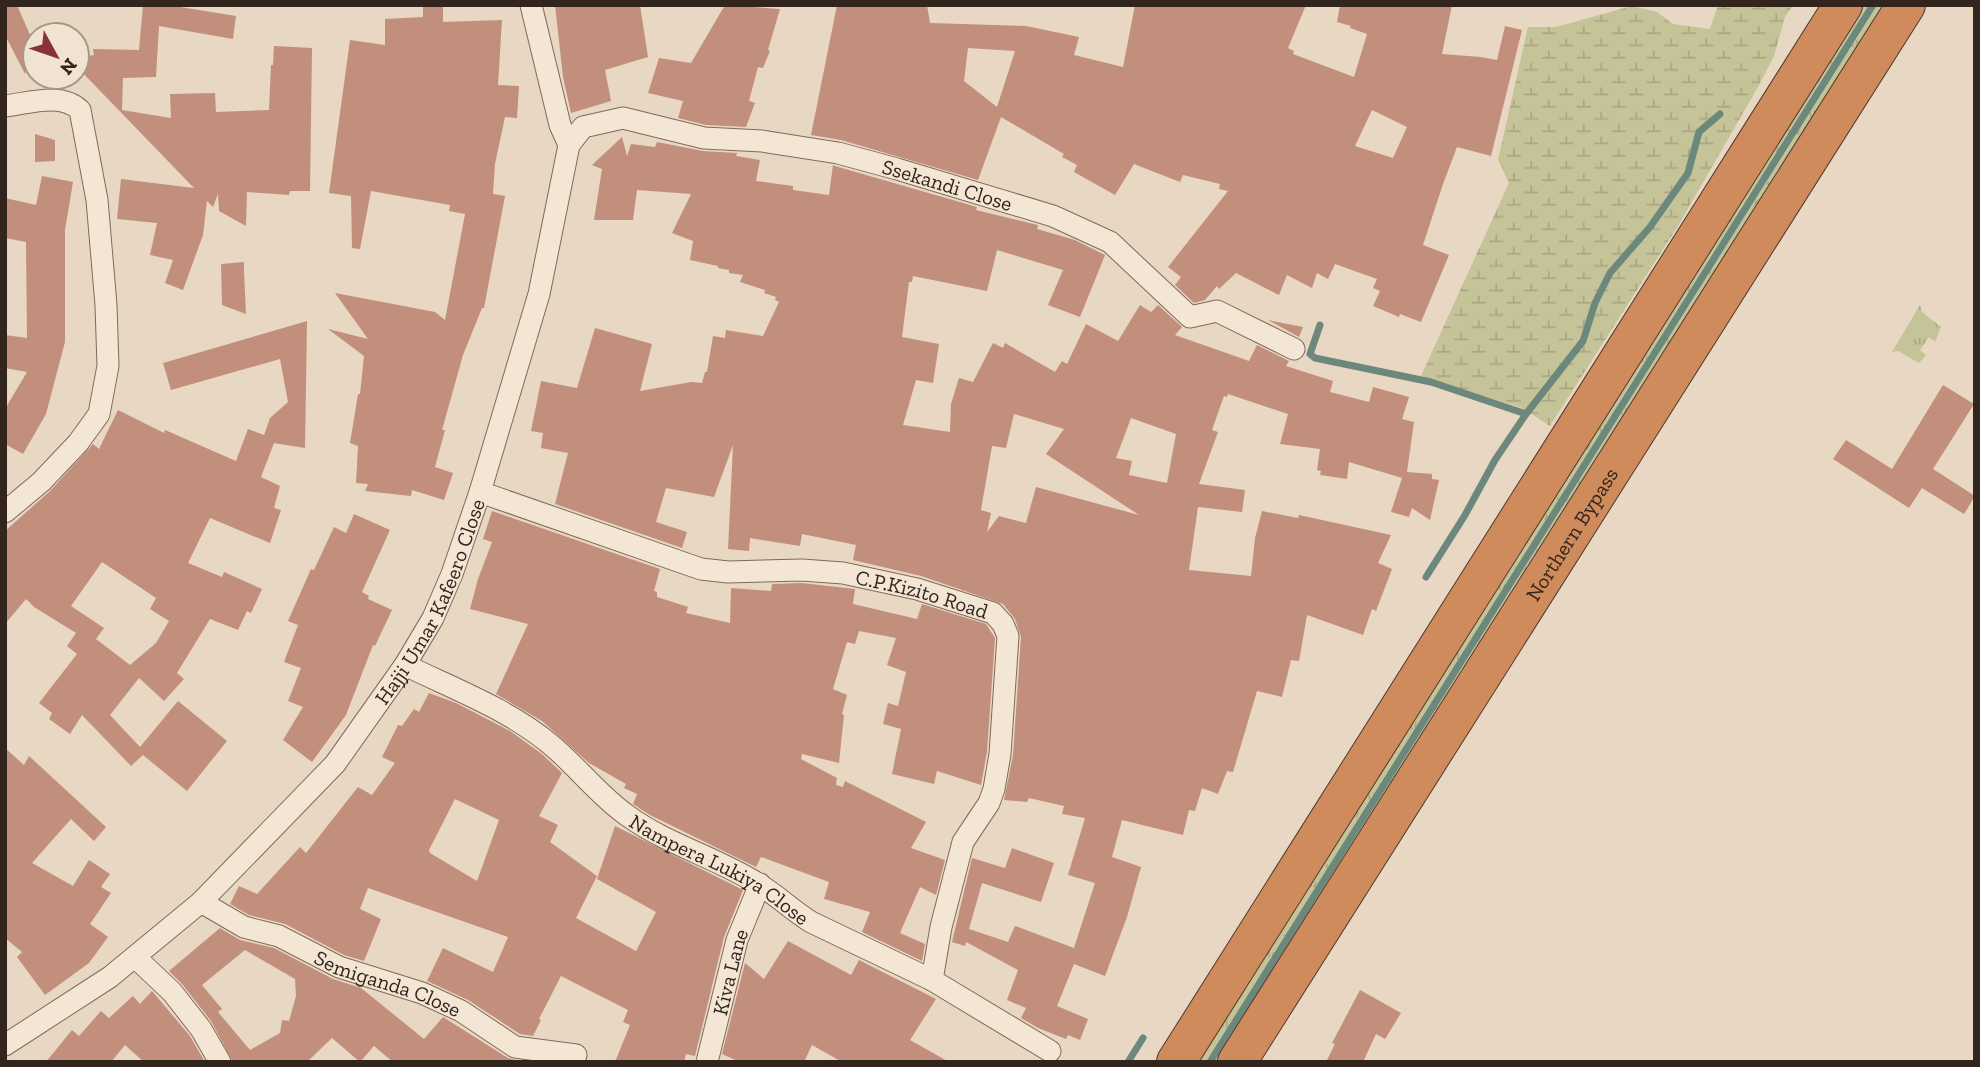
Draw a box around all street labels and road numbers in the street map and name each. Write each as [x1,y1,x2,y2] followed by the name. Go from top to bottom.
[880,153,1016,216] street label: Ssekandi Close
[1520,463,1623,605] street label: Northern Bypass
[369,495,489,709] street label: Hajji Umar Kafeero Close
[854,564,992,623] street label: C.P.Kizito Road
[625,808,814,930] street label: Nampera Lukiya Close
[707,924,753,1018] street label: Kiva Lane
[311,944,465,1022] street label: Semiganda Close

